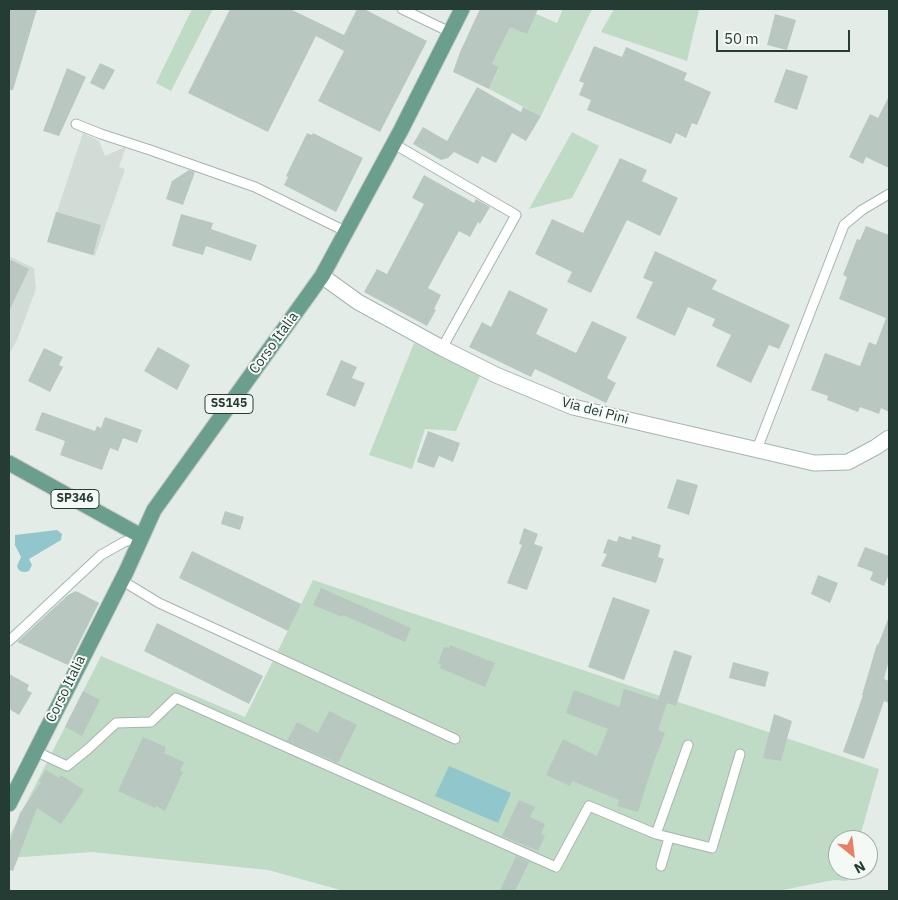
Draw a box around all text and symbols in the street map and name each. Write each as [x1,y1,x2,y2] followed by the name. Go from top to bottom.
[718,20,852,52] scale bar
[724,29,759,48] text: 50 m
[246,309,302,377] street label: Corso Italia
[205,394,253,414] road number: SS145
[560,394,630,428] street label: Via dei Pini
[51,489,99,508] road number: SP346
[43,653,89,725] street label: Corso Italia
[828,830,878,880] north arrow
[851,857,869,878] text: N

